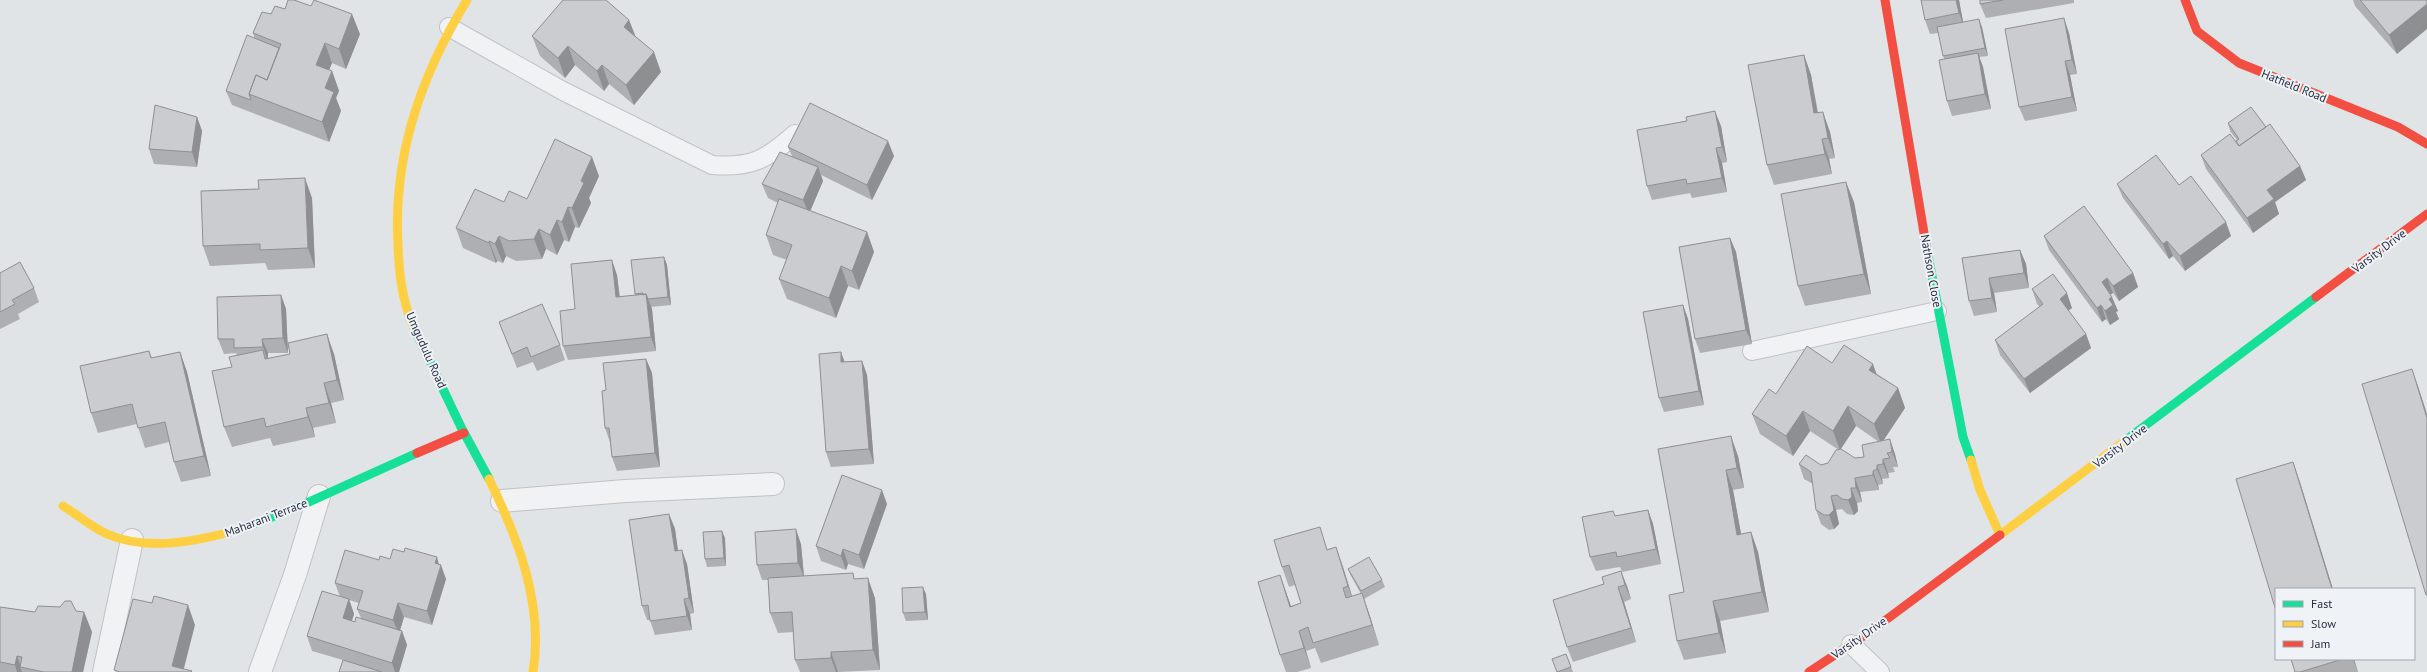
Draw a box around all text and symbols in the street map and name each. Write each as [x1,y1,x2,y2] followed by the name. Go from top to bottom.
[2259,66,2329,105] street label: Hatfield Road
[2348,225,2409,276] street label: Varsity Drive
[1918,233,1945,309] street label: Nathson Close
[403,309,450,390] street label: Umgudulu Road
[2089,420,2150,471] street label: Varsity Drive
[222,495,309,540] street label: Maharani Terrace
[2275,588,2415,660] legend
[2311,596,2332,611] text: Fast
[1827,613,1889,663] street label: Varsity Drive
[2311,616,2336,631] text: Slow
[2310,636,2330,651] text: Jam

